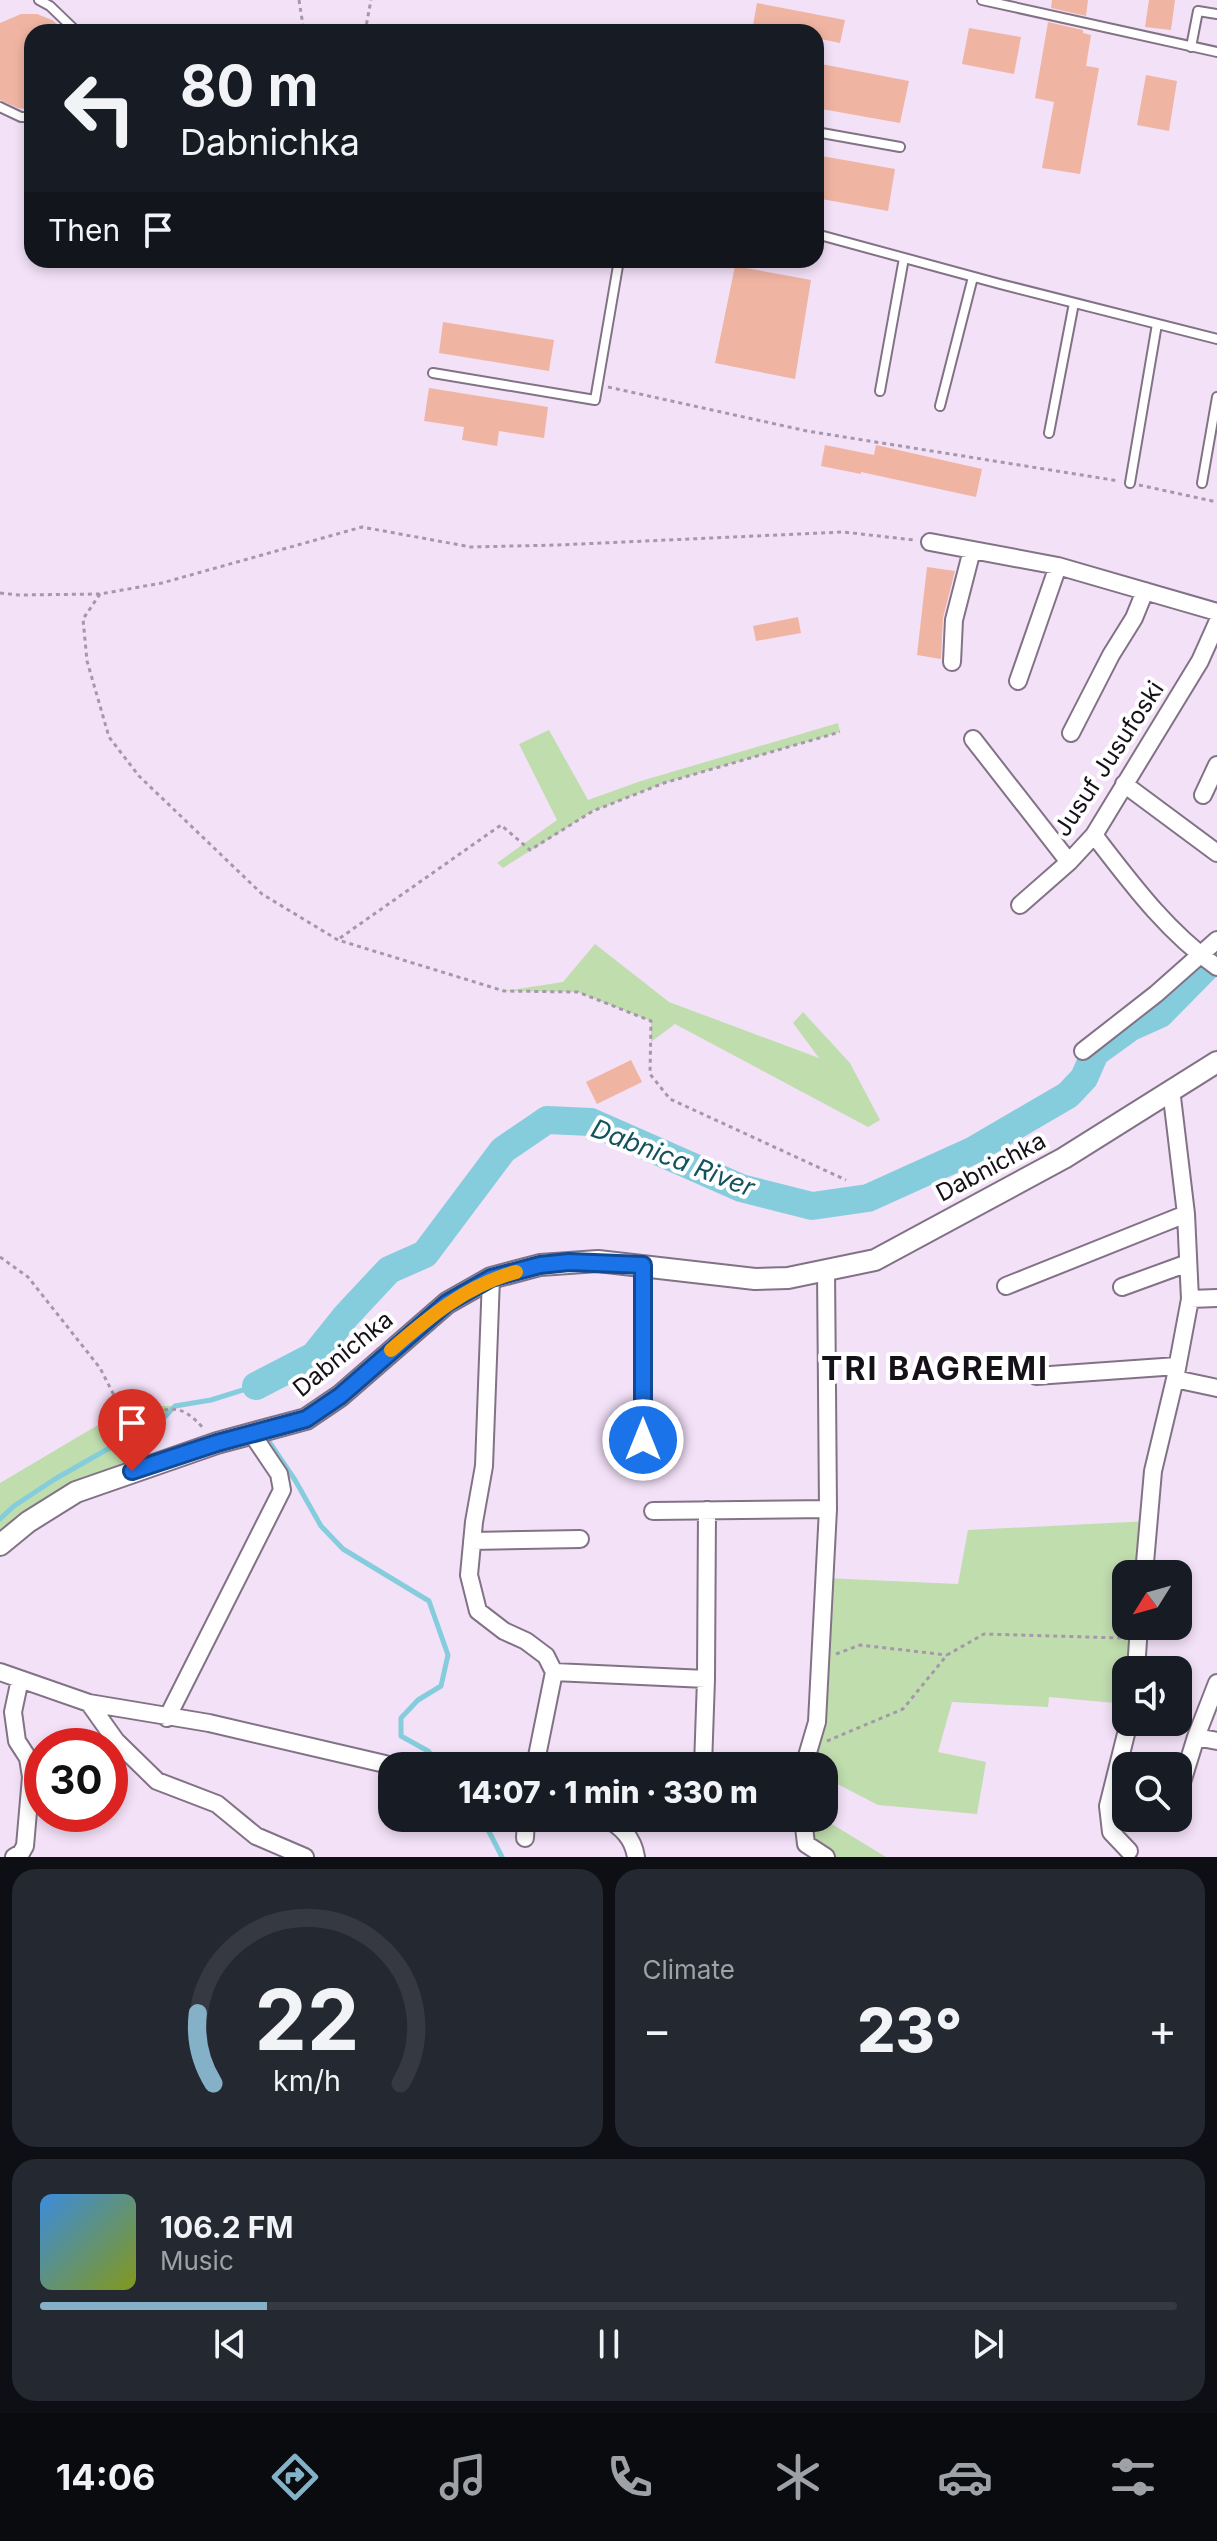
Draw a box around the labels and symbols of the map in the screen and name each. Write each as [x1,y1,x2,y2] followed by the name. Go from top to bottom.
[1048,676,1170,842] street label: Jusuf Jusufoski
[587,1112,760,1203] water label: Dabnica River
[931,1126,1051,1208] street label: Dabnichka
[287,1305,398,1403] street label: Dabnichka
[821,1349,1049,1388] district label: TRI BAGREMI
[98,1389,166,1471] pin
[601,1398,685,1482] position arrow
[1112,1560,1192,1640] north arrow
[24,1728,128,1832] speed limit sign: 30

